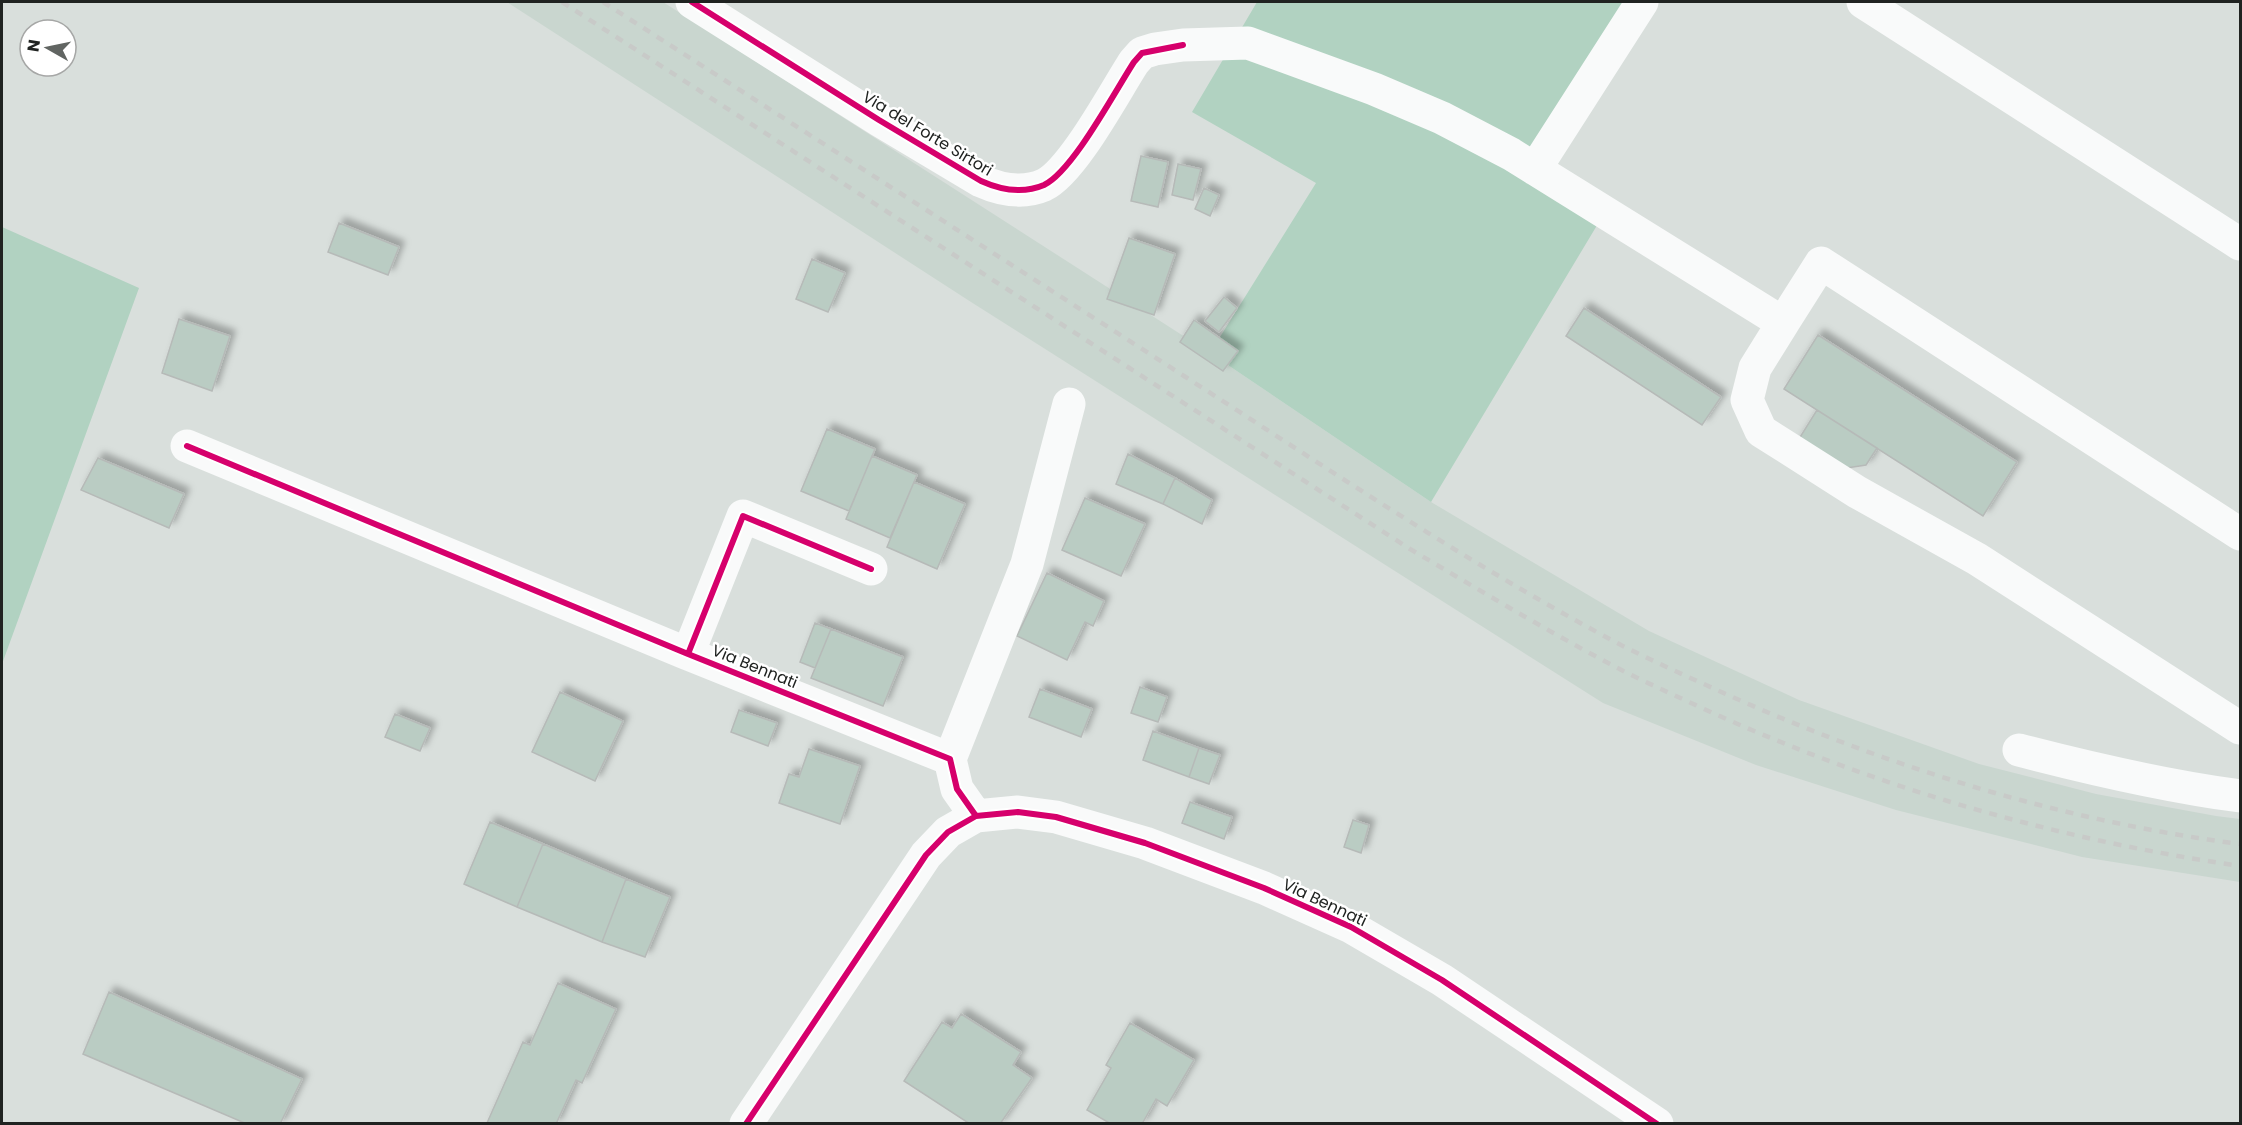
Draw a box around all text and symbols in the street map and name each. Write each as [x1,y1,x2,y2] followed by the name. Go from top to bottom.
[18,18,78,78] north arrow
[21,38,46,53] text: N
[858,85,997,181] street label: Via del Forte Sirtori
[708,639,801,694] street label: Via Bennati
[1279,873,1371,932] street label: Via Bennati

